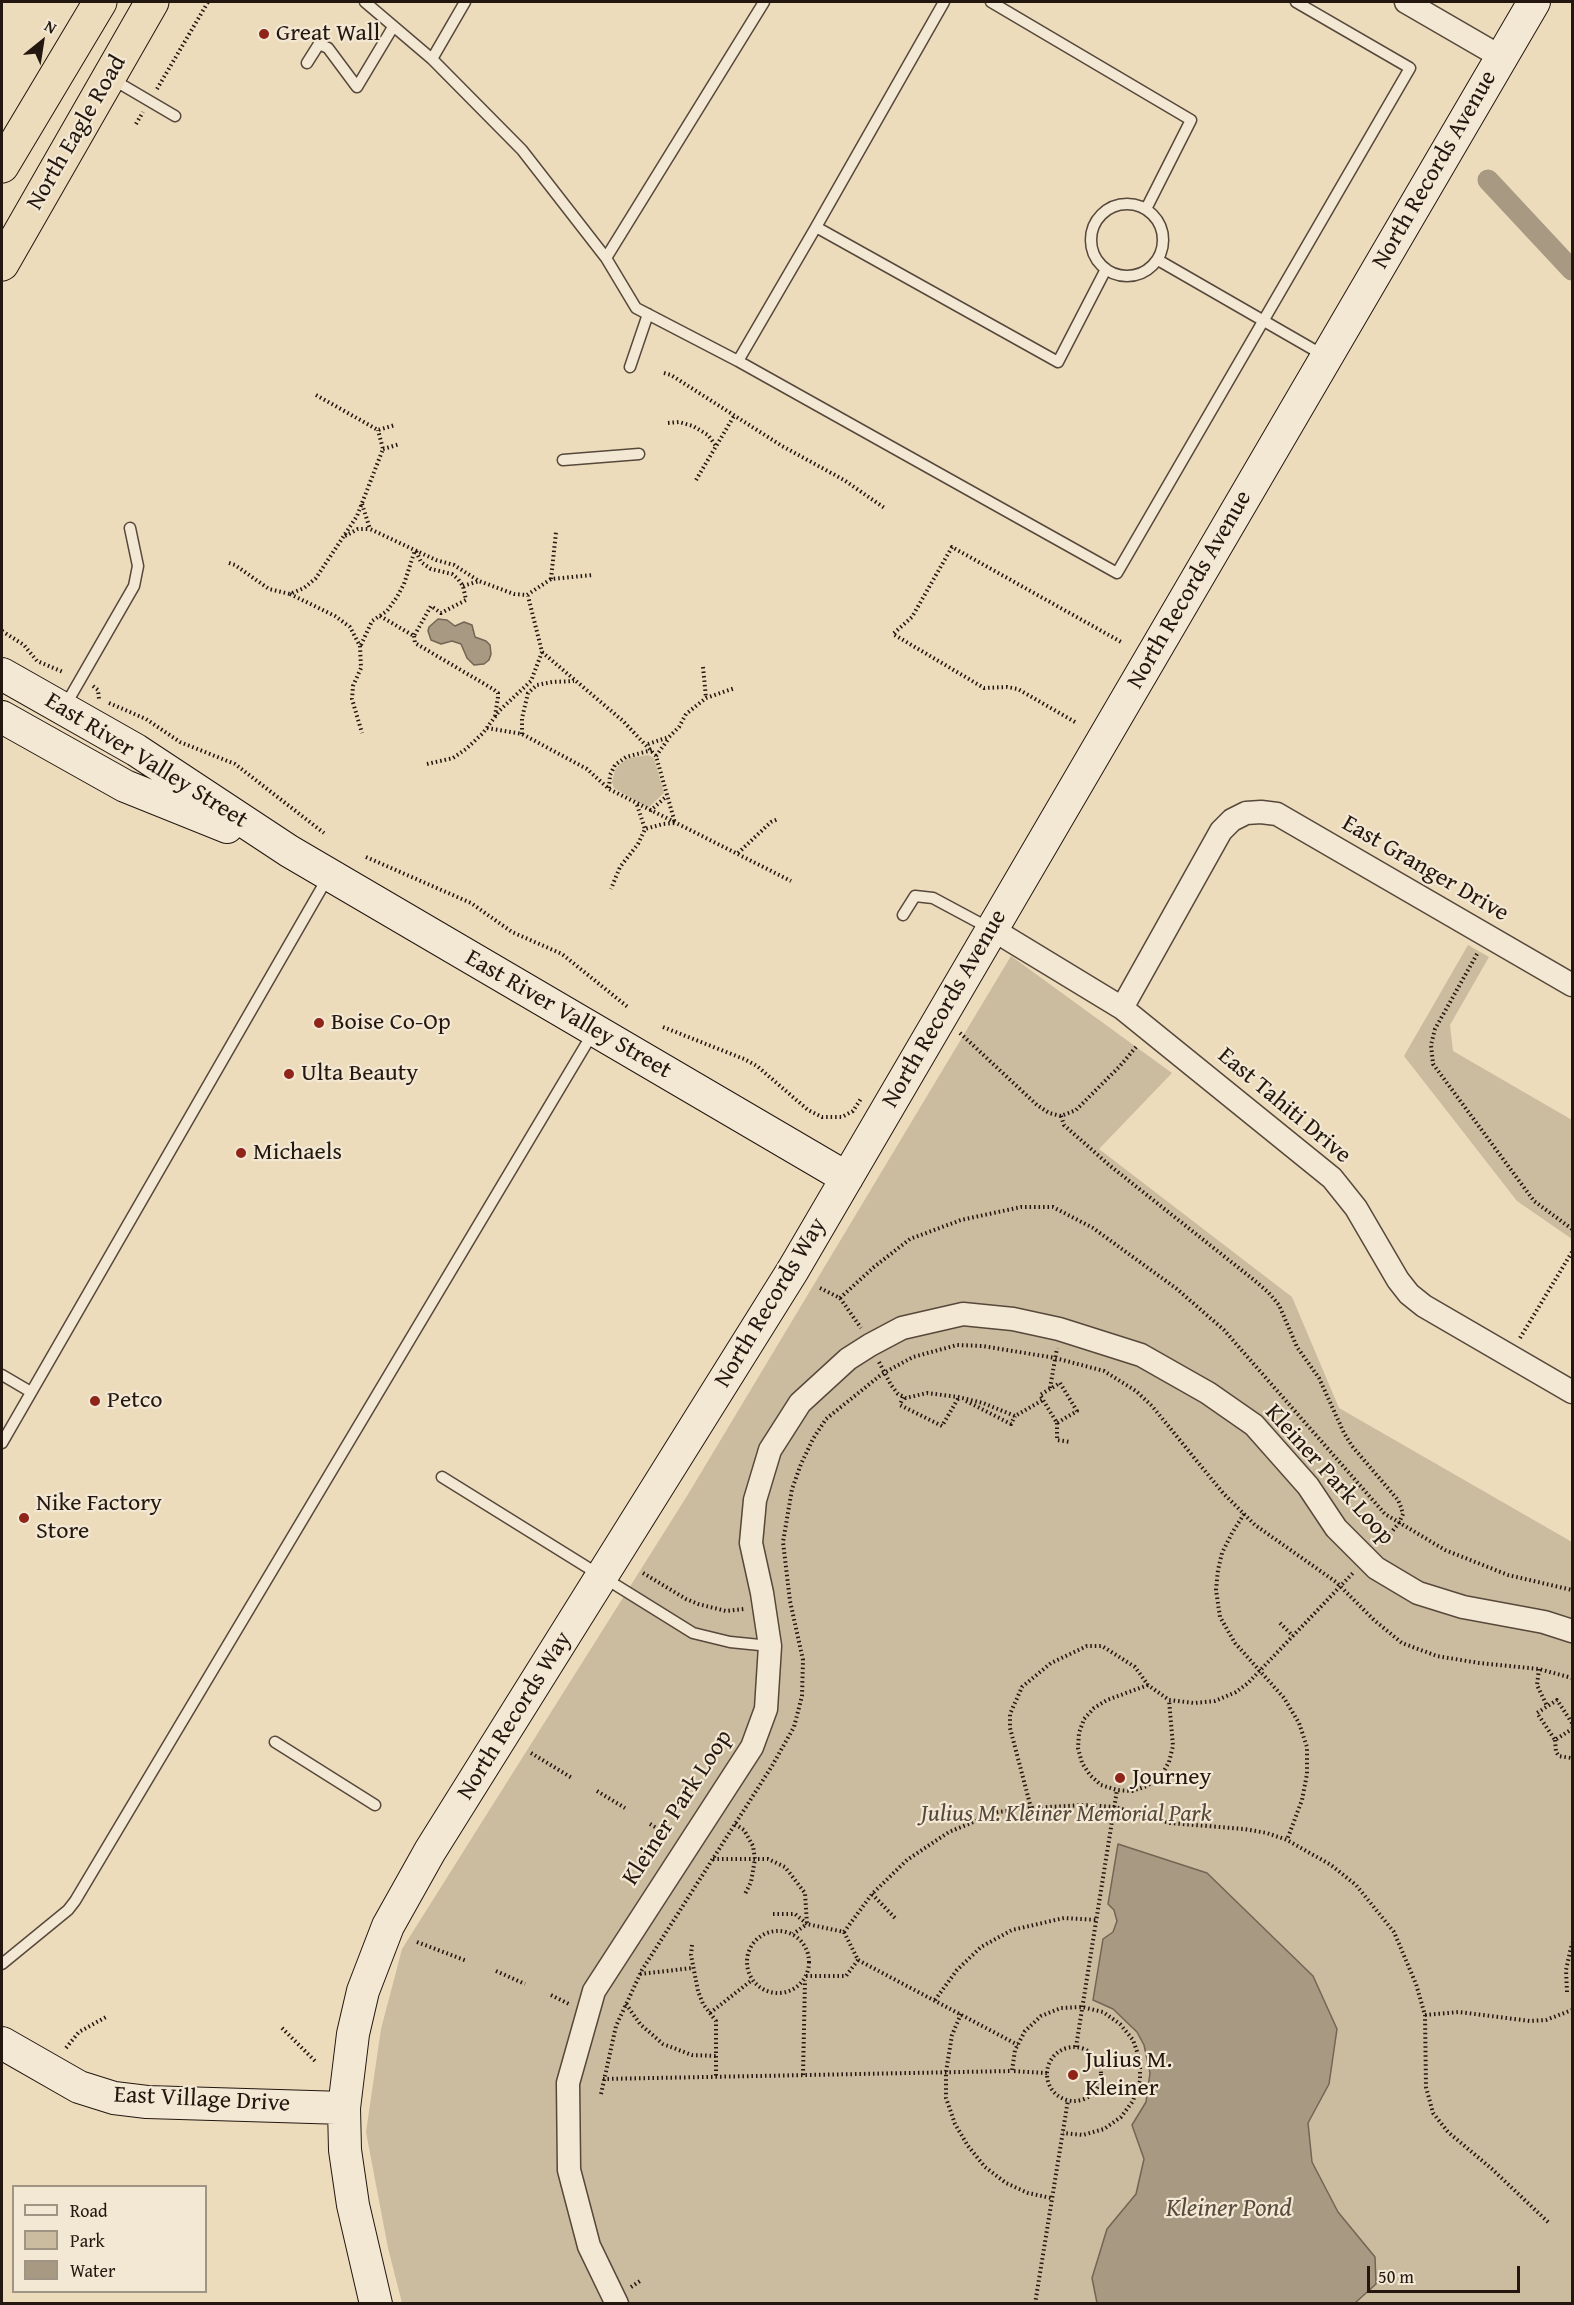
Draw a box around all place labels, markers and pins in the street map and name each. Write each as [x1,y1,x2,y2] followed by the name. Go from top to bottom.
[276,20,380,48] place label: Great Wall
[257,27,271,41] marker: Great Wall
[331,1009,451,1037] place label: Boise Co-Op
[312,1016,326,1030] marker: Boise Co-Op
[301,1060,418,1088] place label: Ulta Beauty
[282,1067,296,1081] marker: Ulta Beauty
[253,1139,342,1167] place label: Michaels
[234,1146,248,1160] marker: Michaels
[107,1387,163,1415] place label: Petco
[88,1394,102,1408] marker: Petco
[36,1490,162,1546] place label: Nike Factory Store
[17,1511,31,1525] marker: Nike Factory Store
[1132,1764,1211,1792] place label: Journey
[1113,1771,1127,1785] marker: Journey
[1085,2047,1172,2103] place label: Julius M. Kleiner
[1066,2068,1080,2082] marker: Julius M. Kleiner

